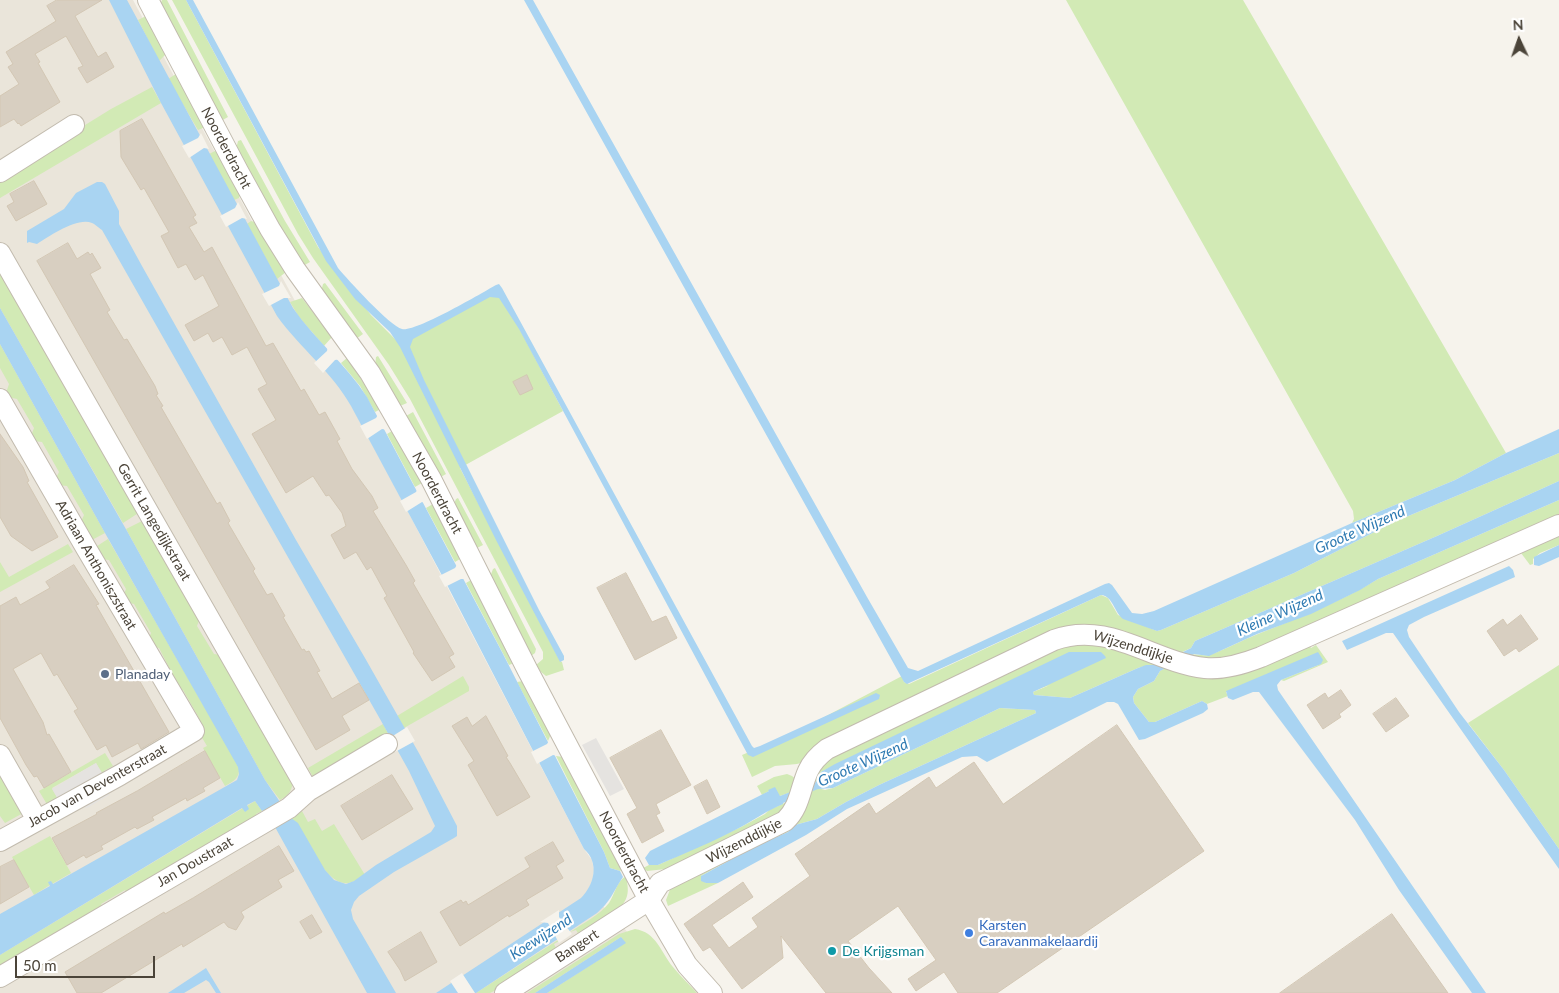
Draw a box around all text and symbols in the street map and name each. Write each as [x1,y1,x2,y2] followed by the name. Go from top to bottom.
[1494,15,1544,65] north arrow
[1512,16,1524,33] text: N
[197,104,255,192] street label: Noorderdracht
[408,449,466,537] street label: Noorderdracht
[114,460,194,584] street label: Gerrit Langedijkstraat
[52,497,140,633] street label: Adriaan Anthoniszstraat
[1312,502,1408,558] water label: Groote Wijzend
[1234,586,1326,640] water label: Kleine Wijzend
[1091,627,1175,667] street label: Wijzenddijkje
[115,666,170,682] place label: Planaday
[99,668,111,680] marker: Planaday
[815,735,911,791] water label: Groote Wijzend
[25,741,169,831] street label: Jacob van Deventerstraat
[595,808,653,896] street label: Noorderdracht
[703,815,785,867] street label: Wijzenddijkje
[154,833,236,891] street label: Jan Doustraat
[506,910,576,964] water label: Koewijzend
[979,917,1098,950] place label: Karsten Caravanmakelaardij
[552,926,602,966] street label: Bangert
[963,927,975,939] marker: Karsten Caravanmakelaardij
[842,943,924,959] place label: De Krijgsman
[826,945,838,957] marker: De Krijgsman
[18,946,158,978] scale bar
[23,956,57,974] text: 50 m

